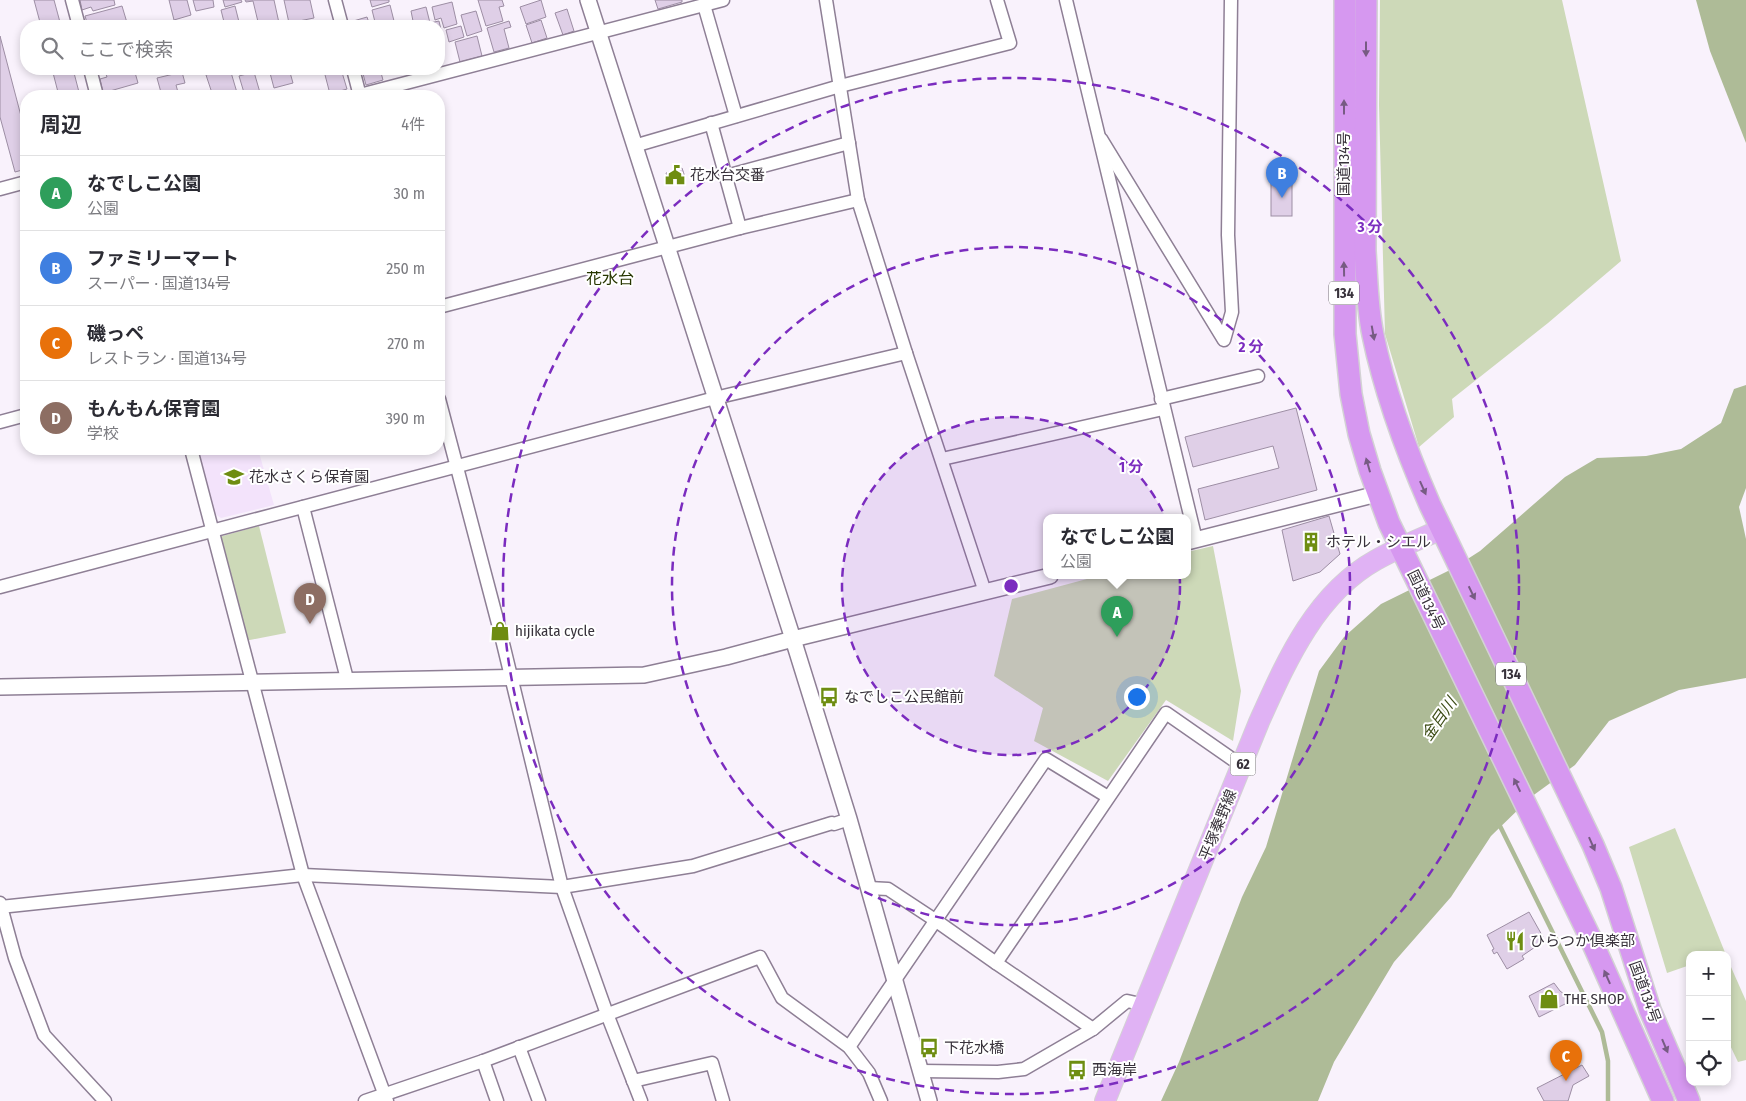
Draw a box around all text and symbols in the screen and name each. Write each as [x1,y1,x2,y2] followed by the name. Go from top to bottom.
[20,20,445,75] search box
[38,34,66,62] icon: search
[78,38,173,61] text: ここで検索
[1362,41,1370,57] one-way arrow
[1340,99,1348,115] one-way arrow
[40,112,82,138] text: 周辺
[401,115,425,134] text: 4件
[1335,132,1353,196] street label: 国道134号
[1266,157,1298,198] pin: B
[664,164,686,186] public building icon: 花水台交番
[690,166,765,184] place label: 花水台交番
[87,172,201,195] text: なでしこ公園
[52,184,60,203] text: A
[393,184,425,203] text: 30 m
[87,199,119,218] text: 公園
[1356,218,1383,236] text: 3 分
[87,247,239,270] text: ファミリーマート
[52,259,60,278] text: B
[386,259,425,278] text: 250 m
[1340,261,1348,277] one-way arrow
[586,269,634,288] district label: 花水台
[87,274,231,293] text: スーパー · 国道134号
[1329,282,1359,304] road number: 134
[87,322,144,345] text: 磯っペ
[1369,326,1377,342] one-way arrow
[52,334,60,353] text: C
[387,334,425,353] text: 270 m
[1237,338,1264,356] text: 2 分
[87,349,247,368] text: レストラン · 国道134号
[87,397,220,420] text: もんもん保育園
[51,409,61,428] text: D
[386,409,425,428] text: 390 m
[87,424,119,443] text: 学校
[1364,457,1372,472] one-way arrow
[1119,458,1143,476] text: 1 分
[223,466,245,488] school or university icon: 花水さくら保育園
[249,468,369,486] place label: 花水さくら保育園
[1419,480,1427,495] one-way arrow
[1043,514,1191,579] popup
[1060,525,1174,548] text: なでしこ公園
[1300,531,1322,553] building icon: ホテル・シエル
[1326,533,1431,551] place label: ホテル・シエル
[1060,552,1092,571] text: 公園
[1404,567,1448,633] street label: 国道134号
[1002,577,1020,595] centre of rings
[294,583,326,624] pin: D
[1469,586,1477,600] one-way arrow
[1101,596,1133,637] pin: A
[489,620,511,642] shop icon: hijikata cycle
[515,622,595,640] place label: hijikata cycle
[1496,662,1526,686] road number: 134
[1124,684,1150,710] your location
[818,686,840,708] bus stop icon: なでしこ公民館前
[844,688,964,706] place label: なでしこ公民館前
[1417,692,1462,744] water label: 金目川
[1230,752,1256,776] road number: 62
[1513,778,1521,792] one-way arrow
[1196,787,1240,863] street label: 平塚秦野線
[1588,837,1596,851] one-way arrow
[1504,930,1526,952] restaurant icon: ひらつか倶楽部
[1530,932,1635,950] place label: ひらつか倶楽部
[1686,951,1731,1086] map controls
[1686,951,1731,996] button: +
[1625,958,1665,1026] street label: 国道134号
[1603,970,1611,984] one-way arrow
[1538,988,1560,1010] shop icon: THE SHOP
[1564,990,1625,1008] place label: THE SHOP
[1686,996,1731,1041] button: −
[918,1037,940,1059] bus stop icon: 下花水橋
[944,1039,1004,1057] place label: 下花水橋
[1662,1039,1670,1053] one-way arrow
[1550,1040,1582,1081] pin: C
[1686,1041,1731,1086] button: locate
[1066,1059,1088,1081] bus stop icon: 西海岸
[1092,1061,1137,1079] place label: 西海岸

